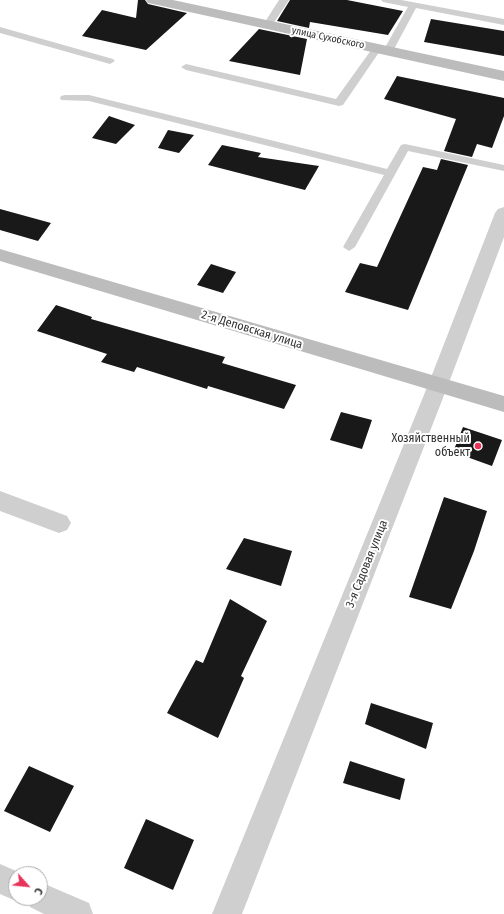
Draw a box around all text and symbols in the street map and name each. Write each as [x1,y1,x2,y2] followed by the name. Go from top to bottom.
[290,24,366,52] street label: улица Сухобского
[200,308,304,352] street label: 2-я Деповская улица
[391,432,470,460] place label: Хозяйственный объект
[473,441,483,451] marker: Хозяйственный объект
[343,518,391,610] street label: 3-я Садовая улица
[8,866,48,906] north arrow
[31,886,45,897] text: С

